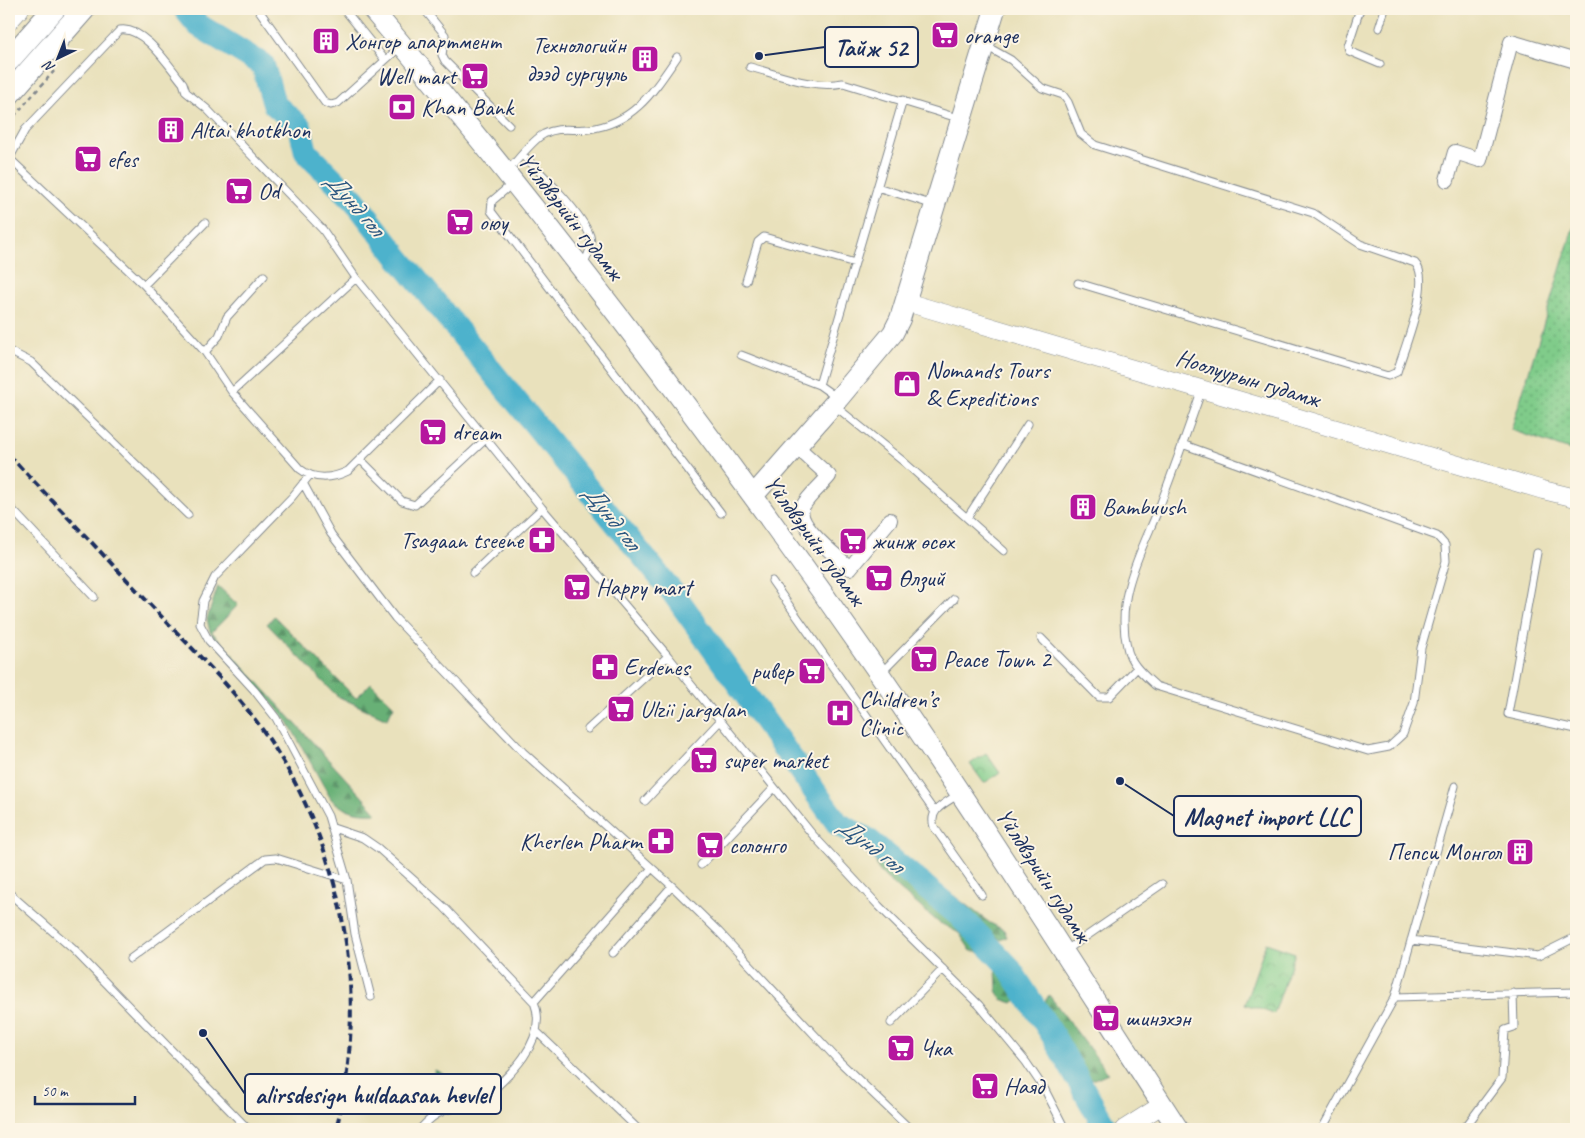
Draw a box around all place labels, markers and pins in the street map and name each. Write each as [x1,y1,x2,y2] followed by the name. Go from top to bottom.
[930,20,960,50] supermarket icon: orange
[964,20,1020,50] place label: orange
[311,26,341,56] building icon: Хонгор апартмент
[345,26,502,56] place label: Хонгор апартмент
[825,27,918,67] callout: Тайж 52
[526,30,628,88] place label: Технологийн дээд сургууль
[630,44,660,74] building icon: Технологийн дээд сургууль
[377,61,458,91] place label: Well mart
[460,61,490,91] supermarket icon: Well mart
[387,92,417,122] bank icon: Khan Bank
[421,92,515,122] place label: Khan Bank
[156,115,186,145] building icon: Altai khotkhon
[190,115,311,145] place label: Altai khotkhon
[73,144,103,174] supermarket icon: efes
[107,144,140,174] place label: efes
[224,176,254,206] supermarket icon: Od
[258,176,283,206] place label: Od
[445,207,475,237] supermarket icon: оюу
[479,207,510,237] place label: оюу
[926,355,1051,413] place label: Nomands Tours & Expeditions
[892,369,922,399] shop icon: Nomands Tours & Expeditions
[418,417,448,447] supermarket icon: dream
[452,417,501,447] place label: dream
[1068,492,1098,522] building icon: Bambuush
[1102,492,1188,522] place label: Bambuush
[400,525,525,555] place label: Tsagaan tseene
[527,525,557,555] pharmacy icon: Tsagaan tseene
[838,526,868,556] supermarket icon: жинж өсөх
[872,526,955,556] place label: жинж өсөх
[864,563,894,593] supermarket icon: Өлзий
[898,563,947,593] place label: Өлзий
[562,572,592,602] supermarket icon: Happy mart
[596,572,695,602] place label: Happy mart
[909,644,939,674] supermarket icon: Peace Town 2
[943,644,1053,674] place label: Peace Town 2
[590,652,620,682] pharmacy icon: Erdenes
[624,652,692,682] place label: Erdenes
[752,656,795,686] place label: ривер
[797,656,827,686] supermarket icon: ривер
[859,684,940,742] place label: Children’s Clinic
[606,694,636,724] supermarket icon: Ulzii jargalan
[640,694,747,724] place label: Ulzii jargalan
[825,698,855,728] hospital icon: Children’s Clinic
[689,745,719,775] supermarket icon: super market
[723,745,830,775] place label: super market
[1174,796,1361,836] callout: Magnet import LLC
[520,826,645,856] place label: Kherlen Pharm
[646,826,676,856] pharmacy icon: Kherlen Pharm
[695,830,725,860] supermarket icon: солонго
[729,830,788,860] place label: солонго
[1387,837,1503,867] place label: Пепси Монгол
[1505,837,1535,867] building icon: Пепси Монгол
[1091,1003,1121,1033] supermarket icon: шинэхэн
[1125,1003,1193,1033] place label: шинэхэн
[886,1033,916,1063] supermarket icon: Чка
[920,1033,953,1063] place label: Чка
[970,1071,1000,1101] supermarket icon: Наяд
[1004,1071,1046,1101] place label: Наяд
[245,1074,501,1114] callout: alirsdesign huldaasan hevlel

